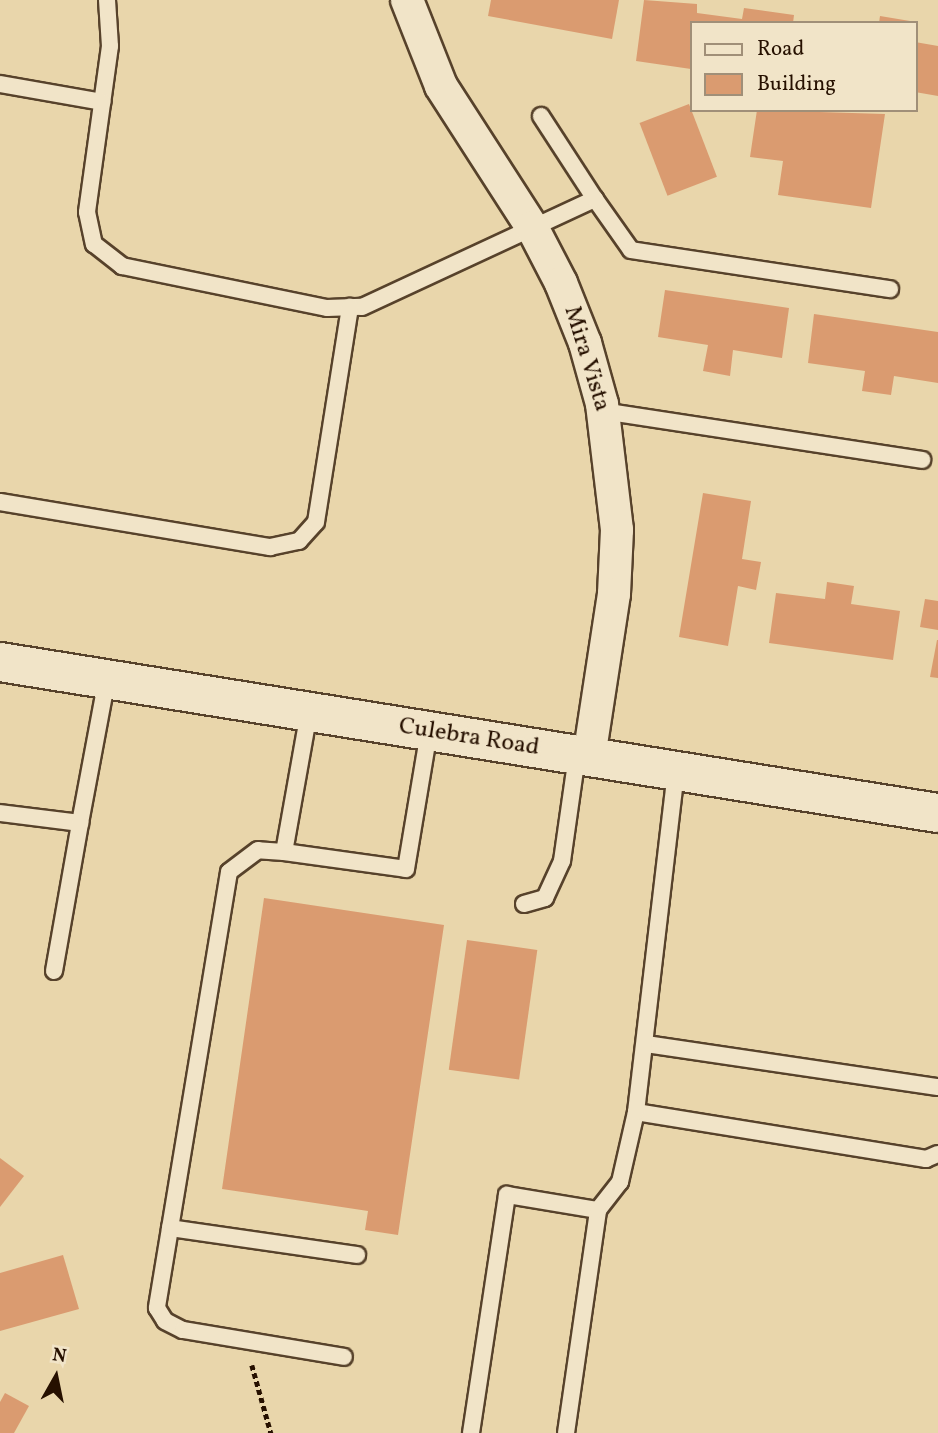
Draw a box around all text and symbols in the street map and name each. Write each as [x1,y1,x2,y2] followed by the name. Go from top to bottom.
[690,21,917,112] legend
[757,35,804,64] text: Road
[757,70,836,99] text: Building
[556,302,616,416] street label: Mira Vista
[397,713,541,763] street label: Culebra Road
[21,1342,91,1412] north arrow
[50,1342,68,1370] text: N

